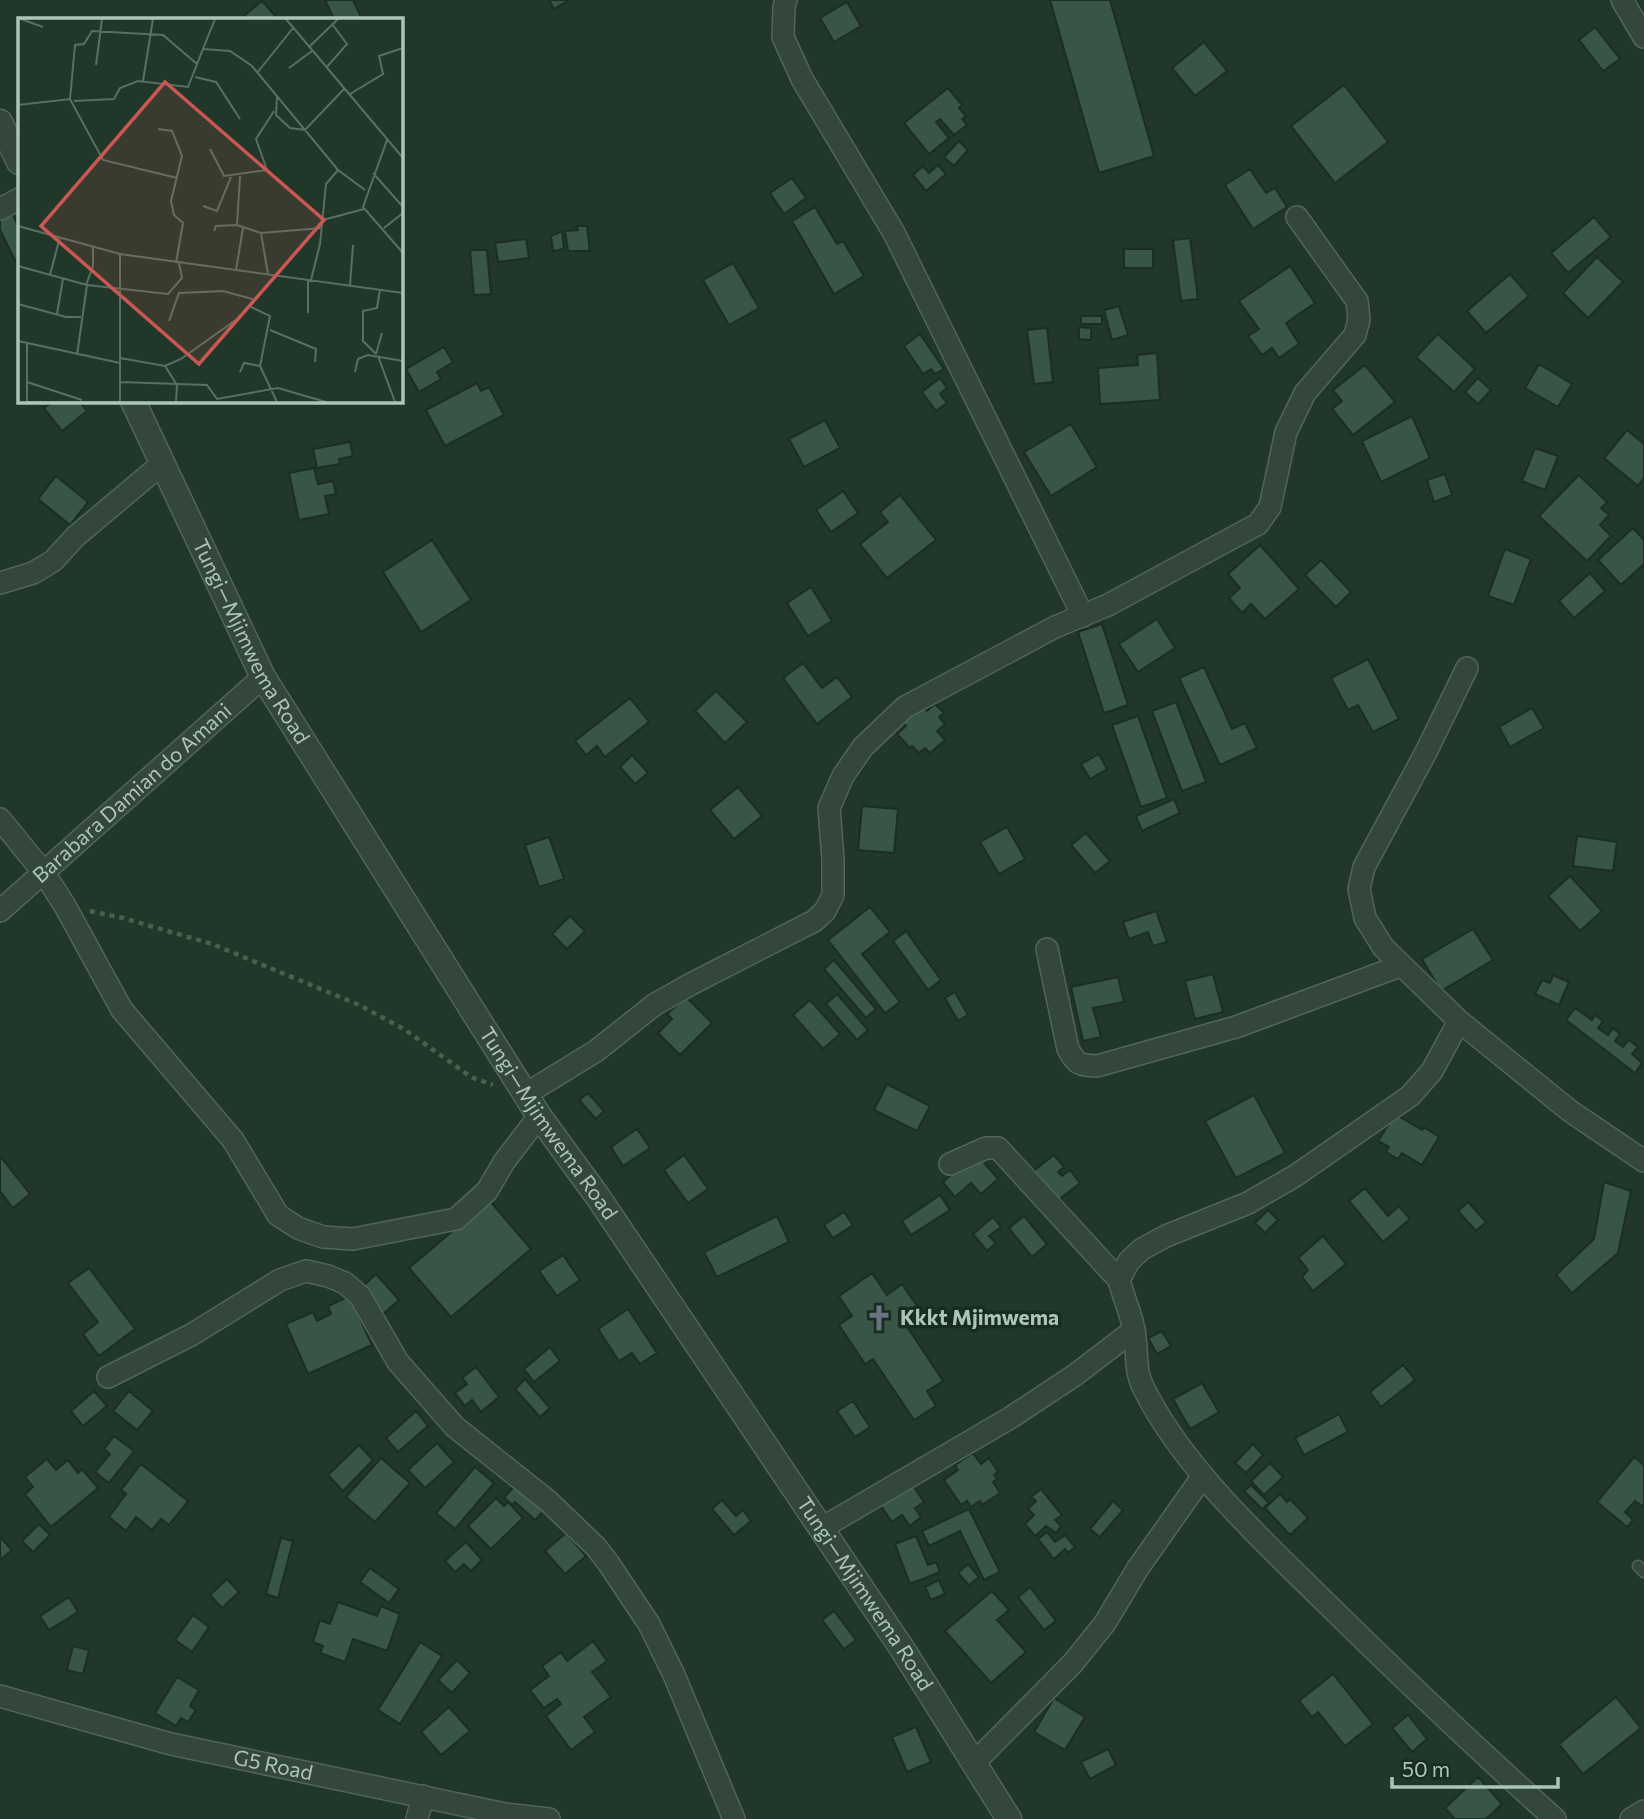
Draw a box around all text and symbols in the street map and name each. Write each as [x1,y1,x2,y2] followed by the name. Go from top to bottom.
[18,18,402,402] inset map
[189,534,316,748] street label: Tungi—Mjimwema Road
[27,697,236,887] street label: Barabara Damian do Amani
[475,1022,624,1224] street label: Tungi—Mjimwema Road
[864,1303,894,1333] church icon: Kkkt Mjimwema
[900,1304,1059,1329] place label: Kkkt Mjimwema
[792,1491,939,1695] street label: Tungi—Mjimwema Road
[231,1743,315,1784] street label: G5 Road
[1392,1745,1558,1789] scale bar
[1402,1756,1450,1781] text: 50 m

